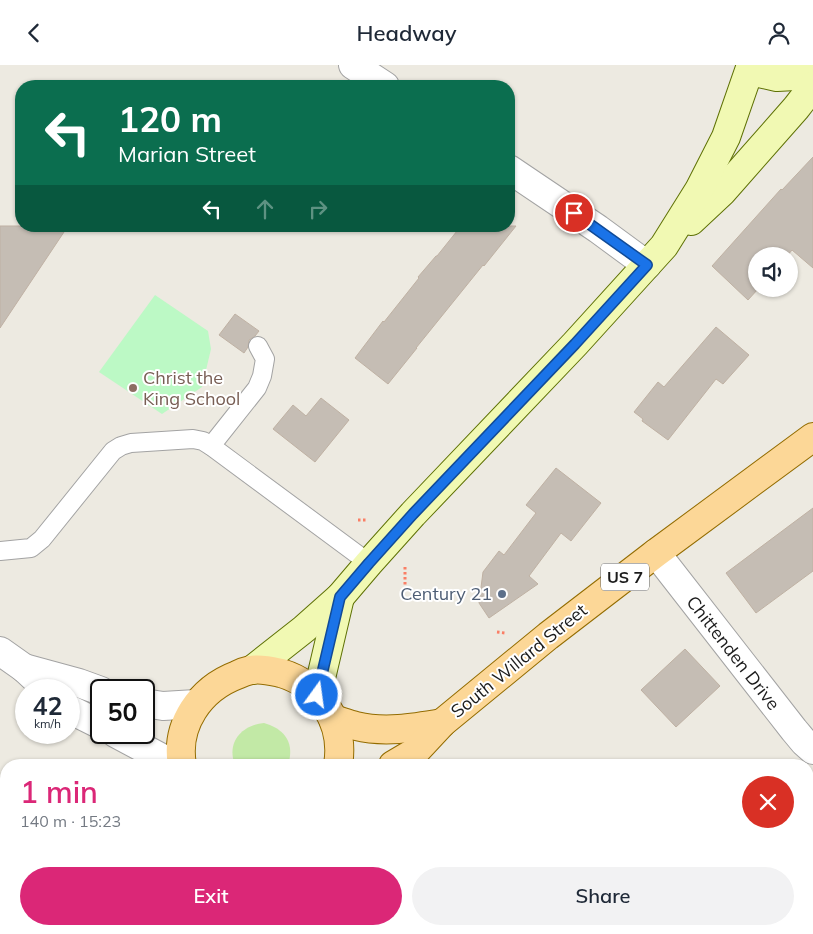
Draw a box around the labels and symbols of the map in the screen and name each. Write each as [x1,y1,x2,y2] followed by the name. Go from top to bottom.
[553,192,595,234] pin
[143,366,240,410] place label: Christ the King School
[127,382,139,394] marker: Christ the King School
[601,563,649,591] road number: US 7
[400,582,492,605] place label: Century 21
[496,588,508,600] marker: Century 21
[682,591,785,715] street label: Chittenden Drive
[446,599,592,723] street label: South Willard Street
[290,668,342,720] position arrow
[90,679,155,744] speed limit sign: 50

